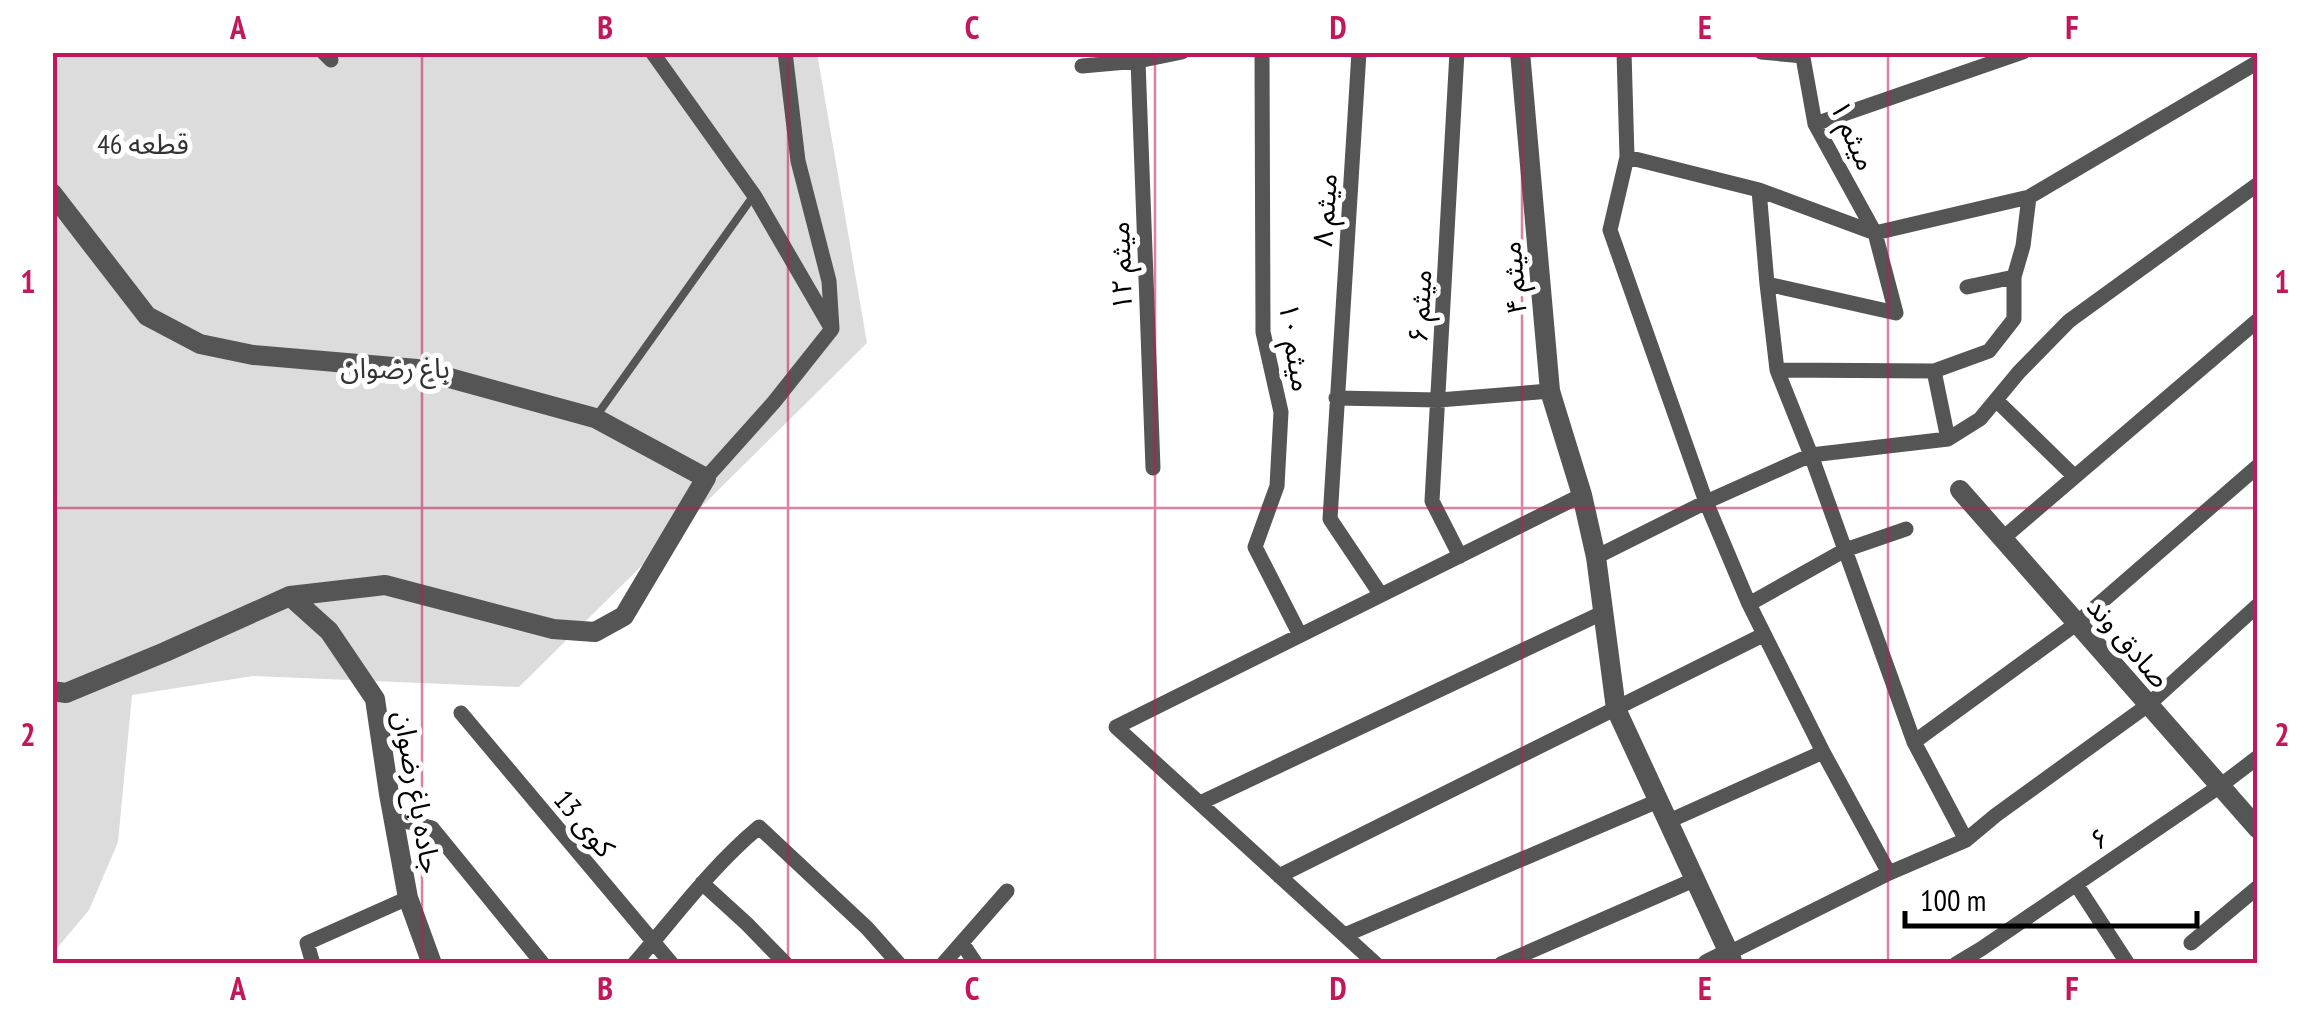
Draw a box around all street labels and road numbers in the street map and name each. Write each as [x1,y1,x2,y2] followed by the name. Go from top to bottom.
[1819,94,1886,178] street label: ۱ میثم
[1303,172,1349,248] street label: ۸ میثم
[1100,221,1144,311] street label: ۱۲ میثم
[1491,240,1539,316] street label: ۴ میثم
[1399,268,1443,344] street label: ۶ میثم
[1267,300,1321,395] street label: ۱۰ میثم
[2079,589,2179,695] street label: صادق وند
[383,708,451,877] street label: جاده باغ رضوان
[546,782,624,865] street label: کوی 13
[2082,818,2116,858] street label: ۶

